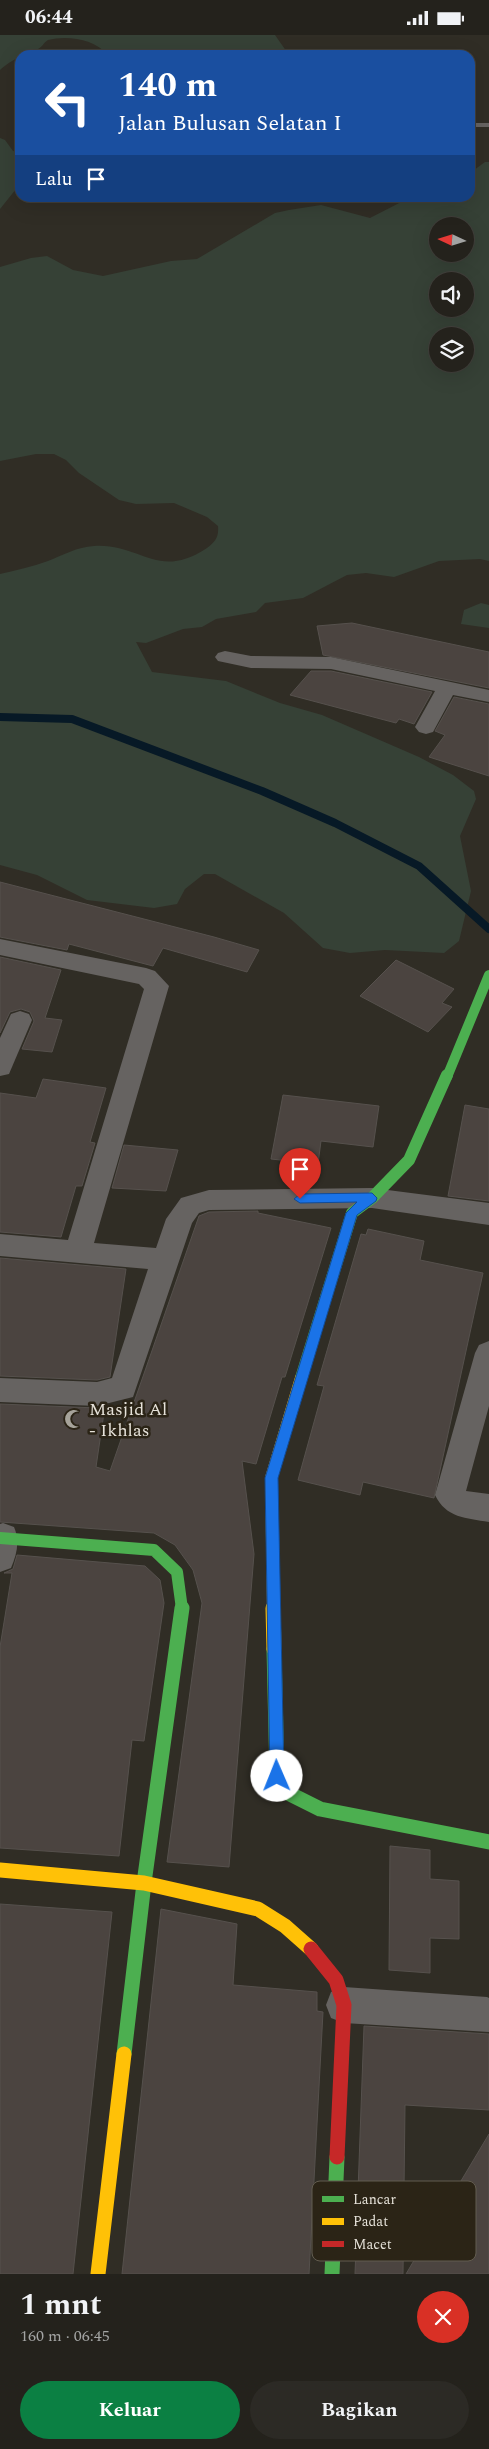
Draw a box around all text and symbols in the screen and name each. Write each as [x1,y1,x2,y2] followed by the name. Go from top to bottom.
[25,3,73,32] text: 06:44
[118,59,217,112] text: 140 m
[35,70,100,135] icon: left
[118,107,342,140] text: Jalan Bulusan Selatan I
[35,165,72,194] text: Lalu
[82,165,110,193] icon: arrive
[429,217,474,263] north arrow
[429,217,474,372] map controls
[429,272,474,317] button: sound
[429,327,474,372] button: layers
[279,1148,321,1199] pin
[286,1155,314,1183] icon: arrive
[89,1396,167,1444] place label: Masjid Al - Ikhlas
[63,1408,85,1430] mosque icon: Masjid Al - Ikhlas
[250,1749,302,1801] position arrow
[312,2181,476,2261] legend
[353,2189,396,2210] text: Lancar
[353,2211,388,2232] text: Padat
[353,2234,392,2255] text: Macet
[20,2282,101,2328] text: 1 mnt
[417,2291,469,2343] button: close
[20,2324,110,2348] text: 160 m · 06:45
[20,2381,240,2439] button: Keluar
[250,2381,469,2439] button: Bagikan

